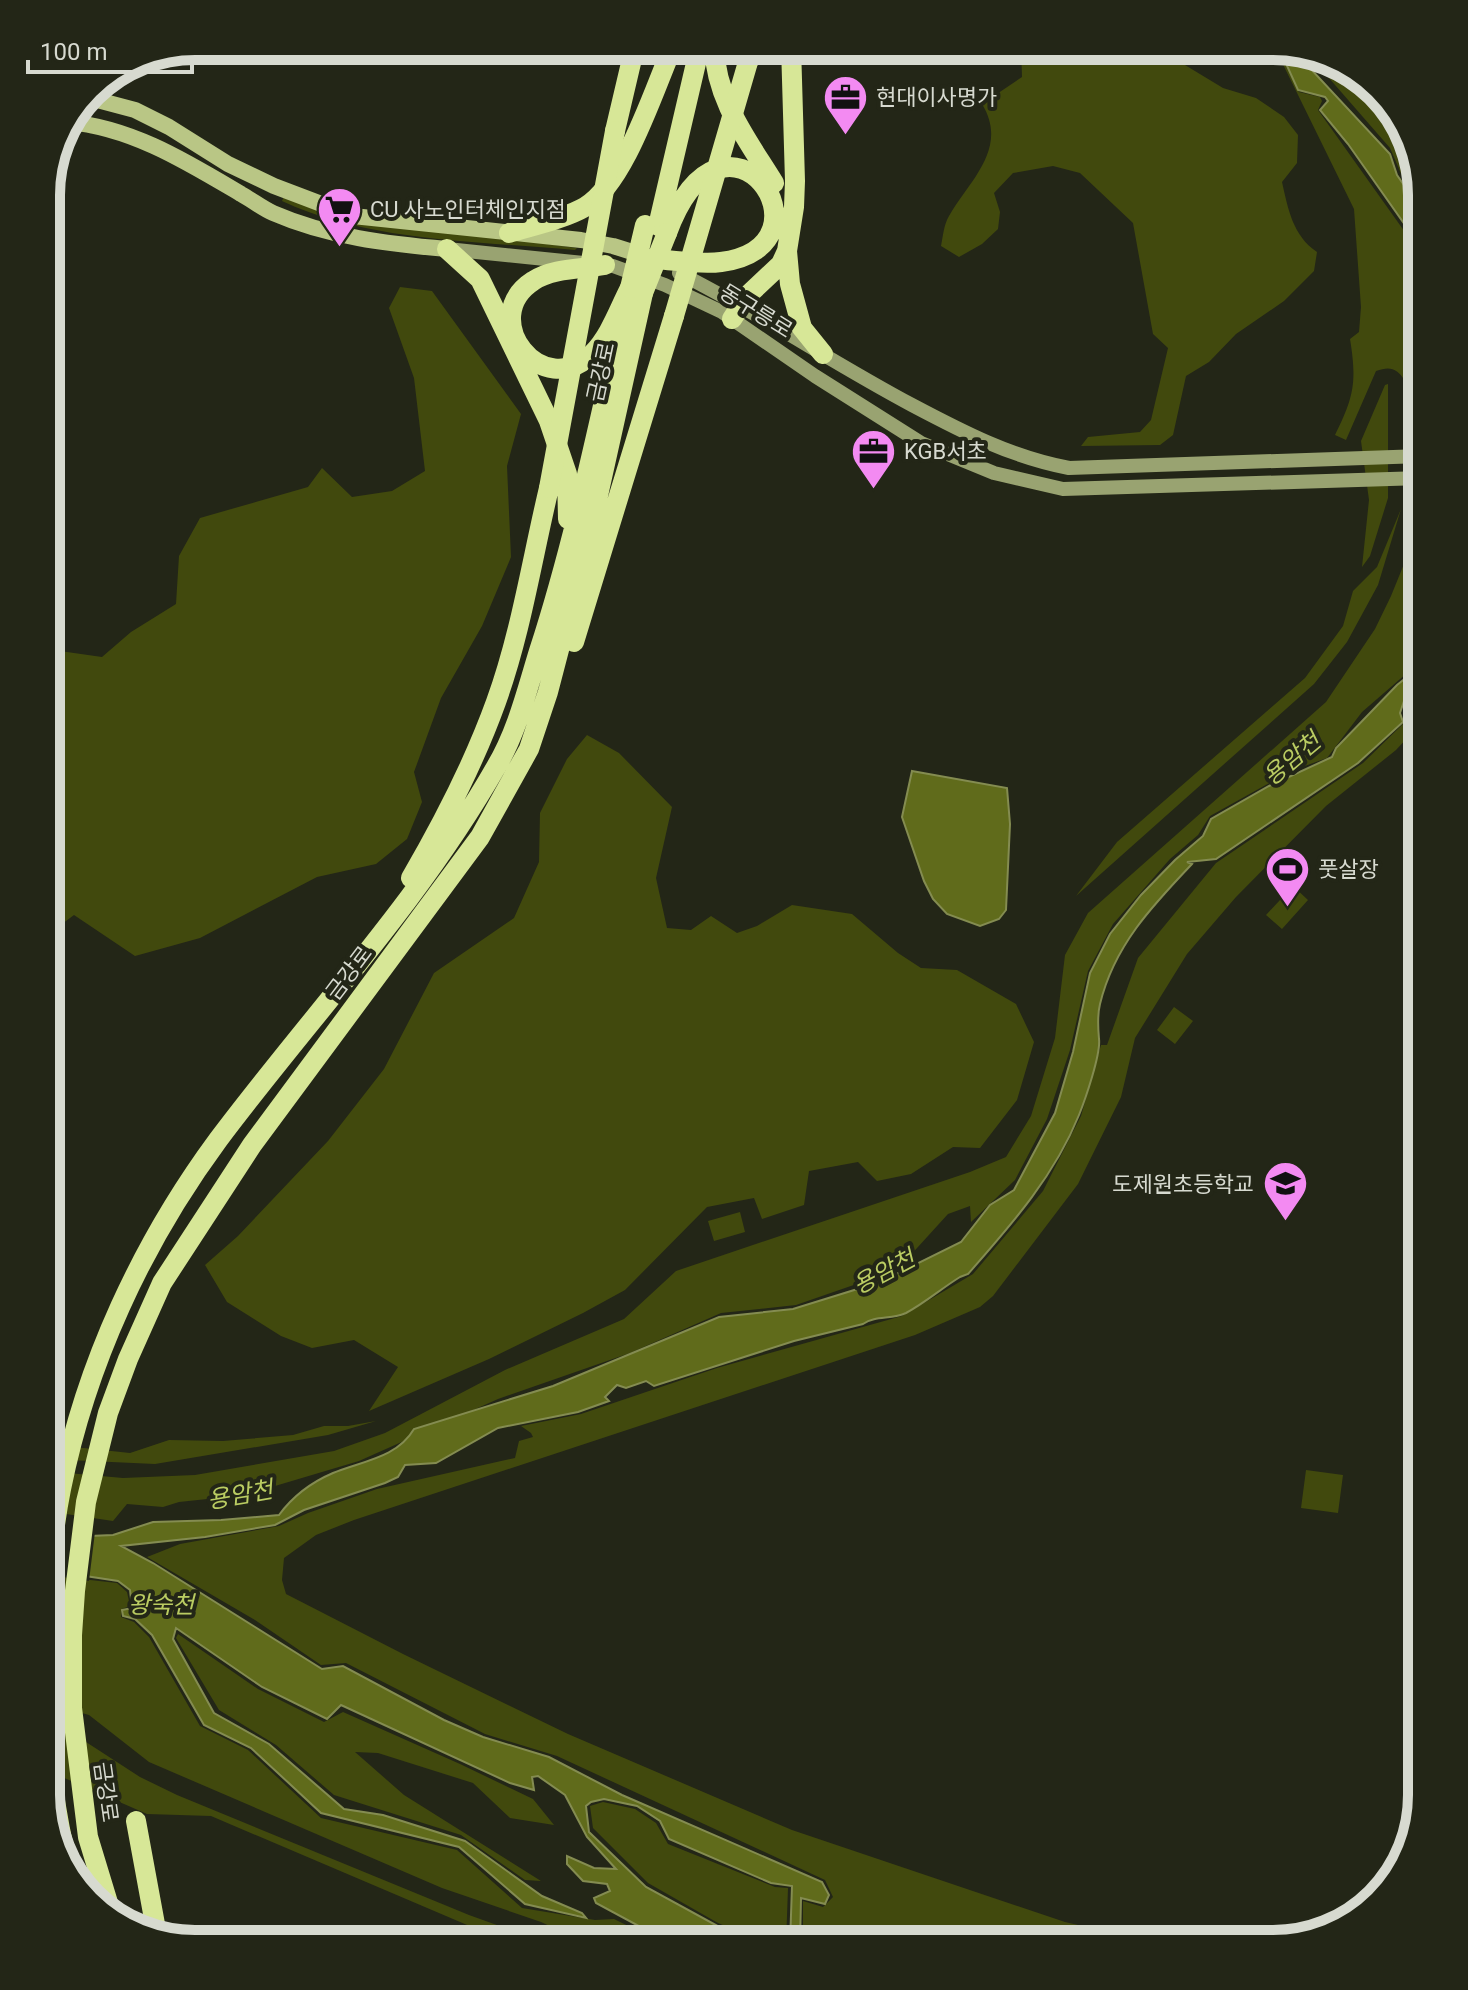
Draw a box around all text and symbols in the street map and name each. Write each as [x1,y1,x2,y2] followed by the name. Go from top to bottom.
[28,24,192,74] scale bar
[40,38,107,66] text: 100 m
[821,73,869,136] office icon: 현대이사명가
[876,85,997,110] place label: 현대이사명가
[315,185,363,248] supermarket icon: CU 사노인터체인지점
[370,197,566,222] place label: CU 사노인터체인지점
[715,279,797,343] street label: 동구릉로
[582,340,620,404] street label: 금강로
[849,427,897,490] office icon: KGB서초
[904,439,987,464] place label: KGB서초
[1258,725,1329,791] water label: 용암천
[1263,845,1311,908] sports icon: 풋살장
[1318,857,1379,882] place label: 풋살장
[321,941,377,1005] street label: 금강로
[1261,1160,1309,1223] school or university icon: 도제원초등학교
[1112,1172,1254,1197] place label: 도제원초등학교
[848,1243,922,1300] water label: 용암천
[205,1475,278,1515] water label: 용암천
[128,1591,197,1619] water label: 왕숙천
[89,1760,123,1824] street label: 금강로

